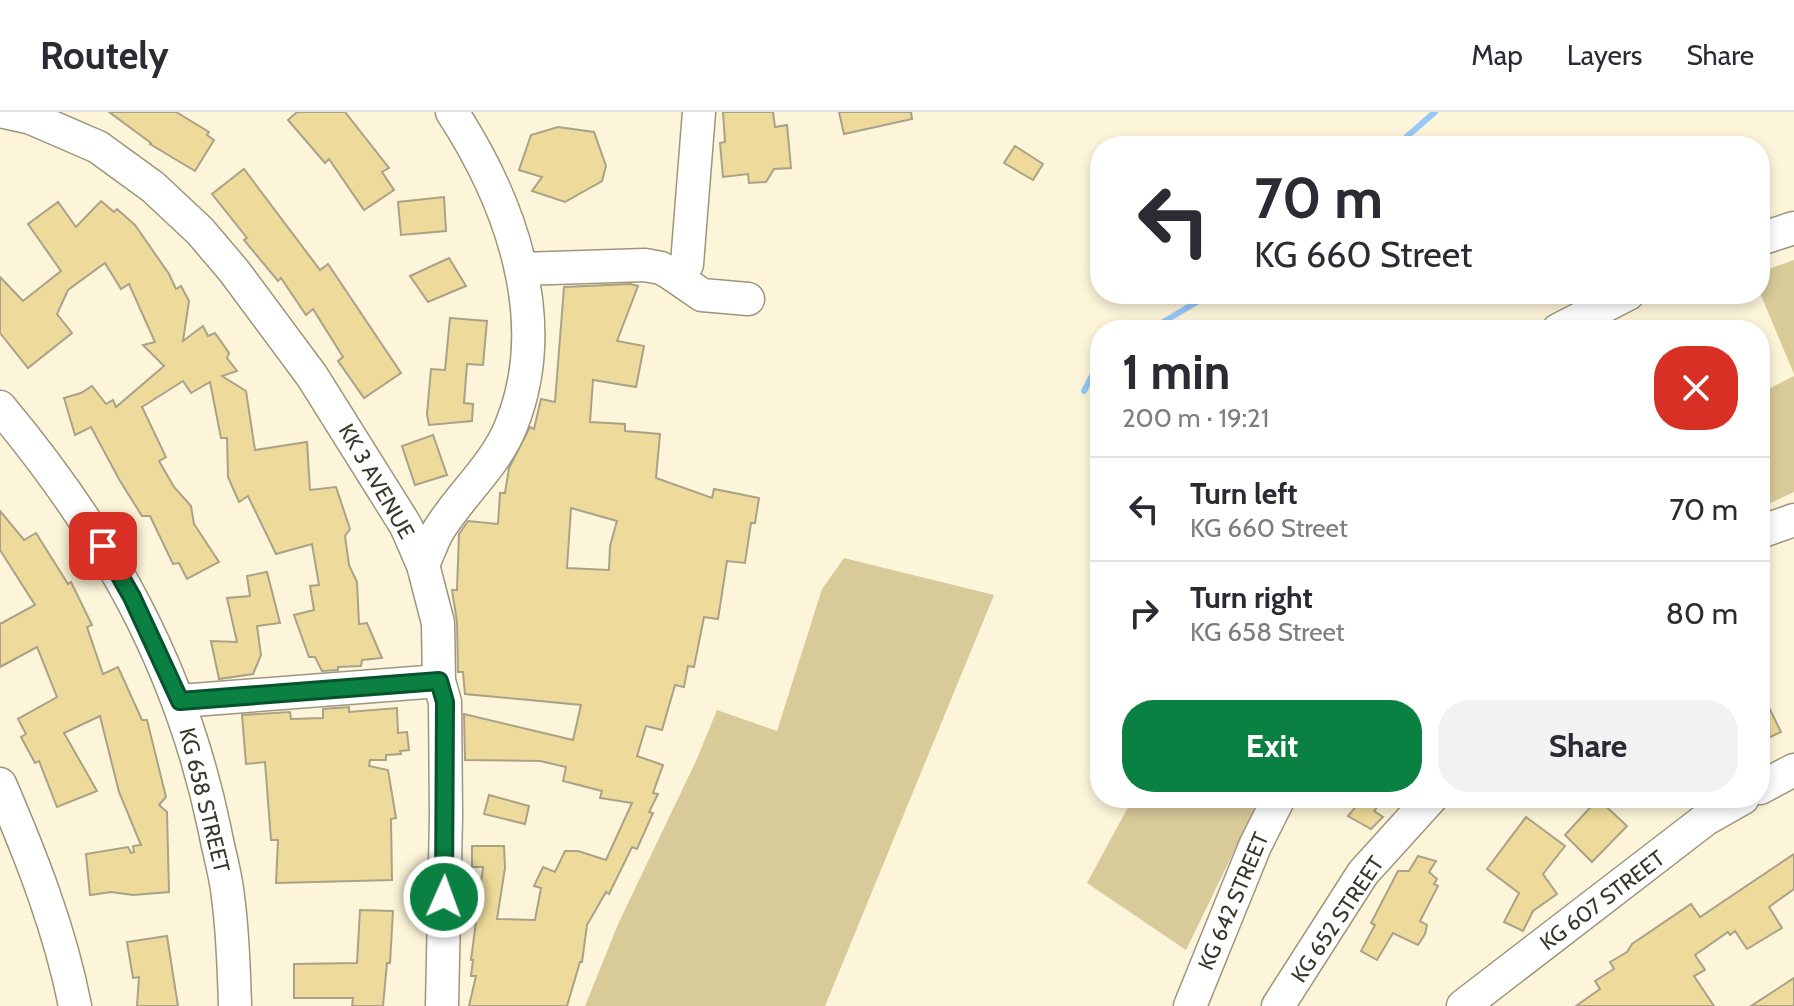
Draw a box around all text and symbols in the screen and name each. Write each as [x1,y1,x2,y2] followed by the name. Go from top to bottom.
[40,32,169,79] text: Routely
[1471,38,1523,72] text: Map
[1567,38,1642,72] text: Layers
[1686,38,1754,72] text: Share
[1254,164,1383,232] text: 70 m
[1122,168,1226,272] icon: left
[1254,232,1472,276] text: KG 660 Street
[1122,343,1230,401] text: 1 min
[1654,346,1738,430] button: close
[1122,402,1269,434] text: 200 m · 19:21
[333,419,420,544] street label: KK 3 AVENUE
[1190,475,1298,512] text: Turn left
[1122,487,1166,531] icon: left
[1669,491,1738,528] text: 70 m
[69,512,137,580] pin
[1190,512,1348,544] text: KG 660 Street
[81,524,125,568] icon: arrive
[1190,579,1313,616] text: Turn right
[1122,591,1166,635] icon: right
[1666,595,1738,632] text: 80 m
[1190,616,1345,648] text: KG 658 Street
[1122,700,1422,792] button: Exit
[1438,700,1738,792] button: Share
[173,725,236,876] street label: KG 658 STREET
[1192,828,1275,974] street label: KG 642 STREET
[1535,845,1670,956] street label: KG 607 STREET
[1285,851,1390,988] street label: KG 652 STREET
[402,855,486,939] position arrow

